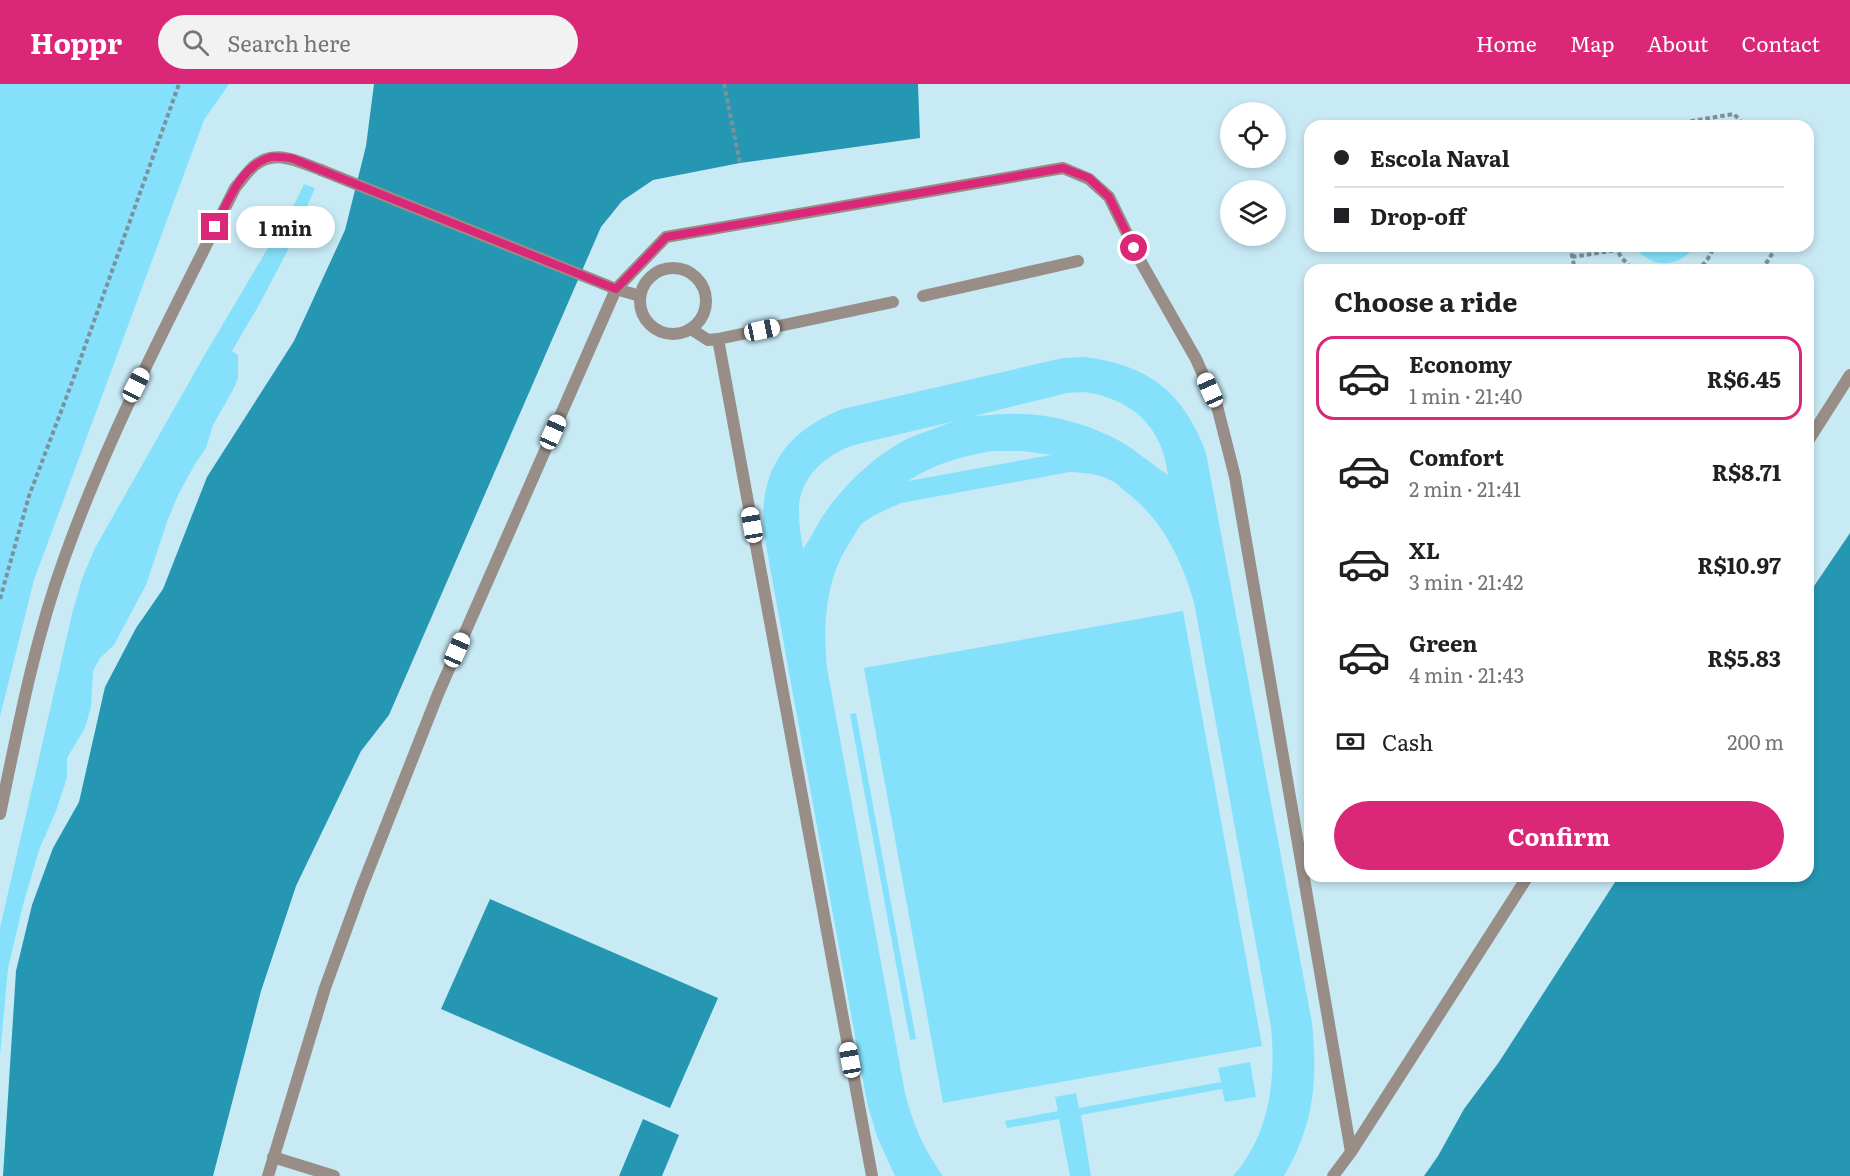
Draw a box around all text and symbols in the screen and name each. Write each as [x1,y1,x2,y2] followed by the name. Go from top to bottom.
[158,15,578,69] search box
[30,21,122,63] text: Hoppr
[179,26,212,59] icon: search
[227,26,351,59] text: Search here
[1476,27,1537,58] text: Home
[1570,27,1614,58] text: Map
[1647,27,1709,58] text: About
[1742,27,1820,58] text: Contact
[1220,102,1286,246] map controls
[1220,102,1286,168] button: locate
[1370,141,1510,174] text: Escola Naval
[1220,180,1286,246] button: layers
[1370,199,1466,232] text: Drop-off
[236,206,335,248] callout: 1 min
[259,212,312,242] text: 1 min
[201,213,228,240] route end
[1120,234,1147,261] route start
[1334,280,1517,320] text: Choose a ride
[743,317,781,343] car
[1409,347,1512,380] text: Economy
[1337,351,1391,405] icon: car
[1707,362,1781,395] text: R$6.45
[120,365,152,405] car
[1194,370,1226,410] car
[1409,380,1522,410] text: 1 min · 21:40
[537,412,569,452] car
[1409,440,1504,473] text: Comfort
[1337,444,1391,498] icon: car
[1712,455,1781,488] text: R$8.71
[1409,473,1521,503] text: 2 min · 21:41
[740,506,764,544] car
[1409,533,1440,566] text: XL
[1337,537,1391,591] icon: car
[1697,548,1781,581] text: R$10.97
[1409,566,1524,596] text: 3 min · 21:42
[1409,626,1478,659] text: Green
[441,630,473,670] car
[1337,630,1391,684] icon: car
[1707,641,1781,674] text: R$5.83
[1409,659,1524,689] text: 4 min · 21:43
[1334,725,1367,758] icon: cash
[1382,725,1433,758] text: Cash
[1727,726,1784,756] text: 200 m
[1334,801,1784,870] button: Confirm
[838,1041,862,1079] car

